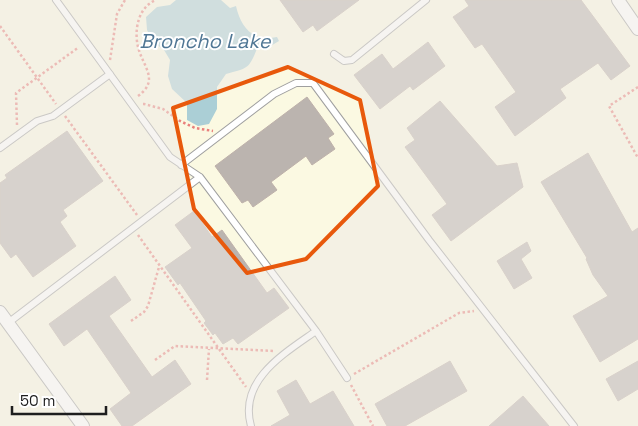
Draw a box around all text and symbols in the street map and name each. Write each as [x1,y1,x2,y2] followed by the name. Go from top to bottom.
[139,28,272,54] water label: Broncho Lake
[12,384,106,416] scale bar
[20,391,55,410] text: 50 m

